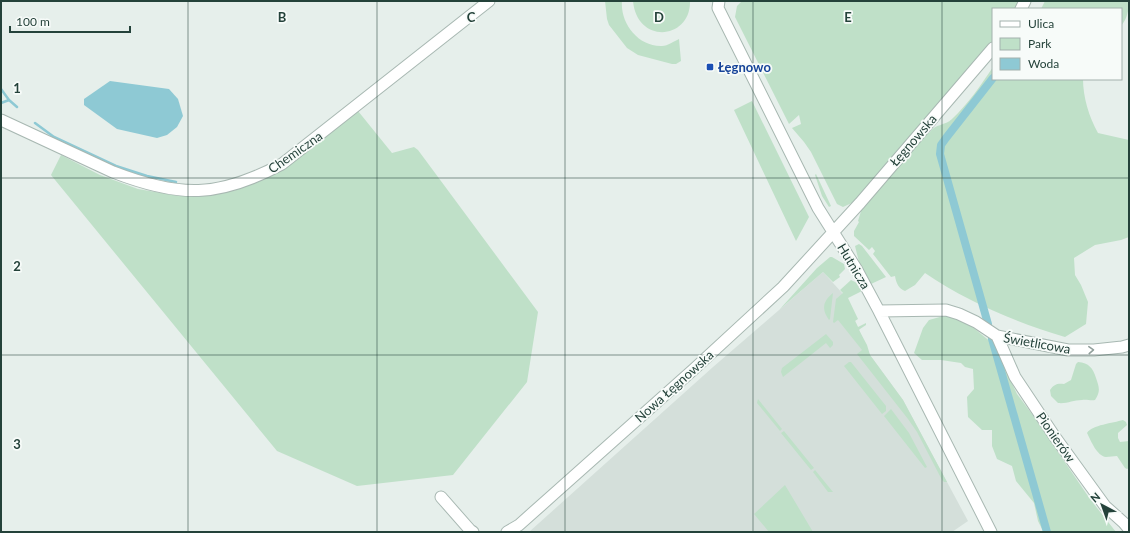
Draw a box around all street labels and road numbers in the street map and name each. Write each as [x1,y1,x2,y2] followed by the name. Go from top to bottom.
[886,111,940,169] street label: Łęgnowska
[265,128,325,176] street label: Chemiczna
[834,240,874,292] street label: Hutnicza
[1002,329,1072,357] street label: Świetlicowa
[631,347,717,425] street label: Nowa Łęgnowska
[1033,409,1079,465] street label: Pionierów

